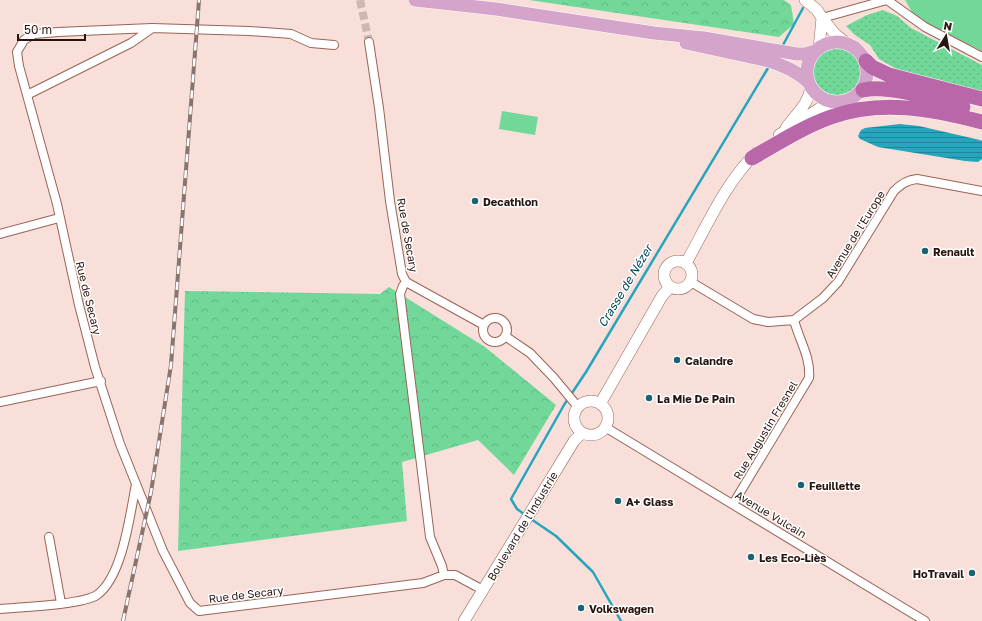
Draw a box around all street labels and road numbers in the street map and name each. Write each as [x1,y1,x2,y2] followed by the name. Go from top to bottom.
[823,188,887,280] street label: Avenue de l'Europe
[395,197,421,273] street label: Rue de Secary
[74,260,104,336] street label: Rue de Secary
[730,378,800,482] street label: Rue Augustin Fresnel
[484,469,560,583] street label: Boulevard de l'Industrie
[733,488,809,540] street label: Avenue Vulcain
[208,583,284,605] street label: Rue de Secary

